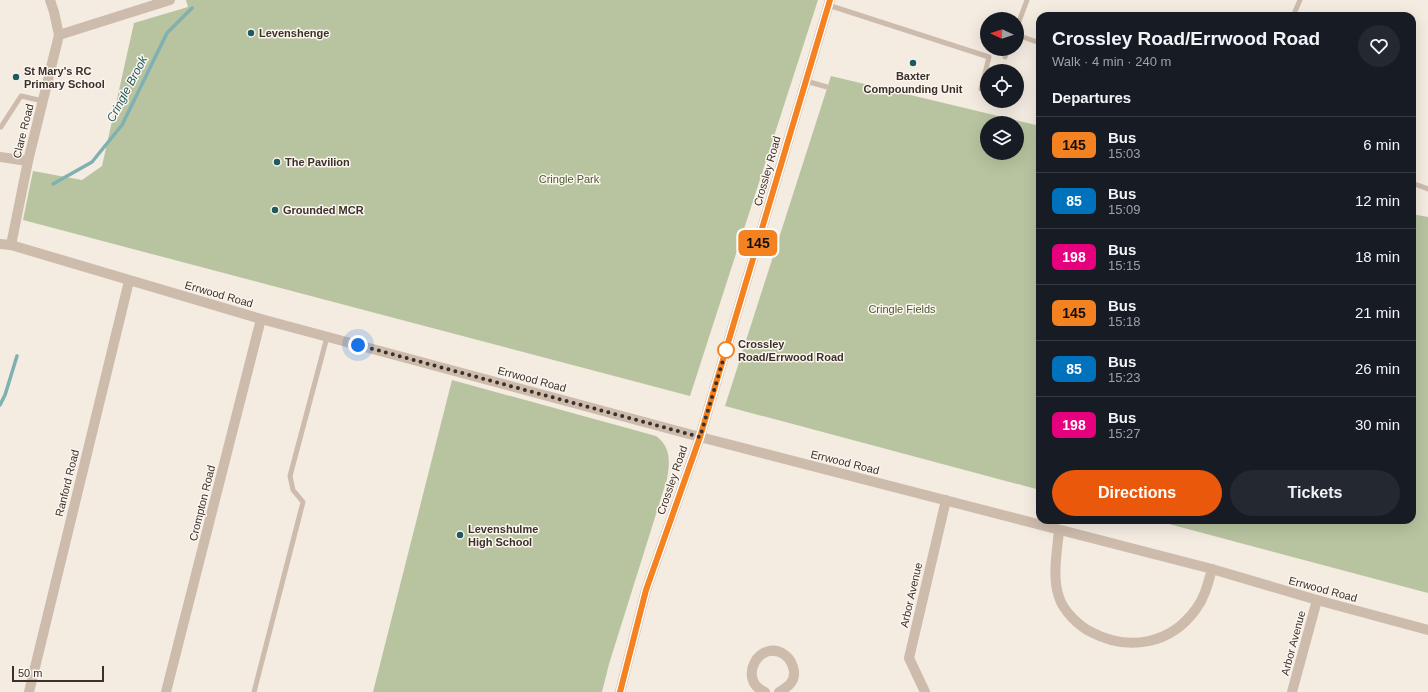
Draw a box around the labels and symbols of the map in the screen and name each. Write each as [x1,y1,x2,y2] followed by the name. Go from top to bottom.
[980,12,1024,56] north arrow
[259,27,329,39] place label: Levenshenge
[246,28,256,38] marker: Levenshenge
[104,53,151,124] water label: Cringle Brook
[908,58,918,68] marker: Baxter Compounding Unit
[24,65,105,90] place label: St Mary's RC Primary School
[864,70,963,95] place label: Baxter Compounding Unit
[11,72,21,82] marker: St Mary's RC Primary School
[10,103,36,159] street label: Clare Road
[751,135,783,207] street label: Crossley Road
[285,156,350,168] place label: The Pavilion
[272,157,282,167] marker: The Pavilion
[539,173,600,185] park label: Cringle Park
[283,204,364,216] place label: Grounded MCR
[270,205,280,215] marker: Grounded MCR
[735,230,781,256] line badge: 145
[184,279,254,309] street label: Errwood Road
[868,303,936,315] park label: Cringle Fields
[348,335,368,355] your location
[738,338,844,363] place label: Crossley Road/Errwood Road
[717,341,735,359] marker: Crossley Road/Errwood Road
[496,364,568,394] street label: Errwood Road
[655,444,689,516] street label: Crossley Road
[53,448,81,518] street label: Ranford Road
[809,448,881,476] street label: Errwood Road
[187,464,217,542] street label: Crompton Road
[468,523,538,548] place label: Levenshulme High School
[455,530,465,540] marker: Levenshulme High School
[898,561,924,629] street label: Arbor Avenue
[1287,574,1359,604] street label: Errwood Road
[1279,609,1307,677] street label: Arbor Avenue
[12,664,104,683] scale bar

